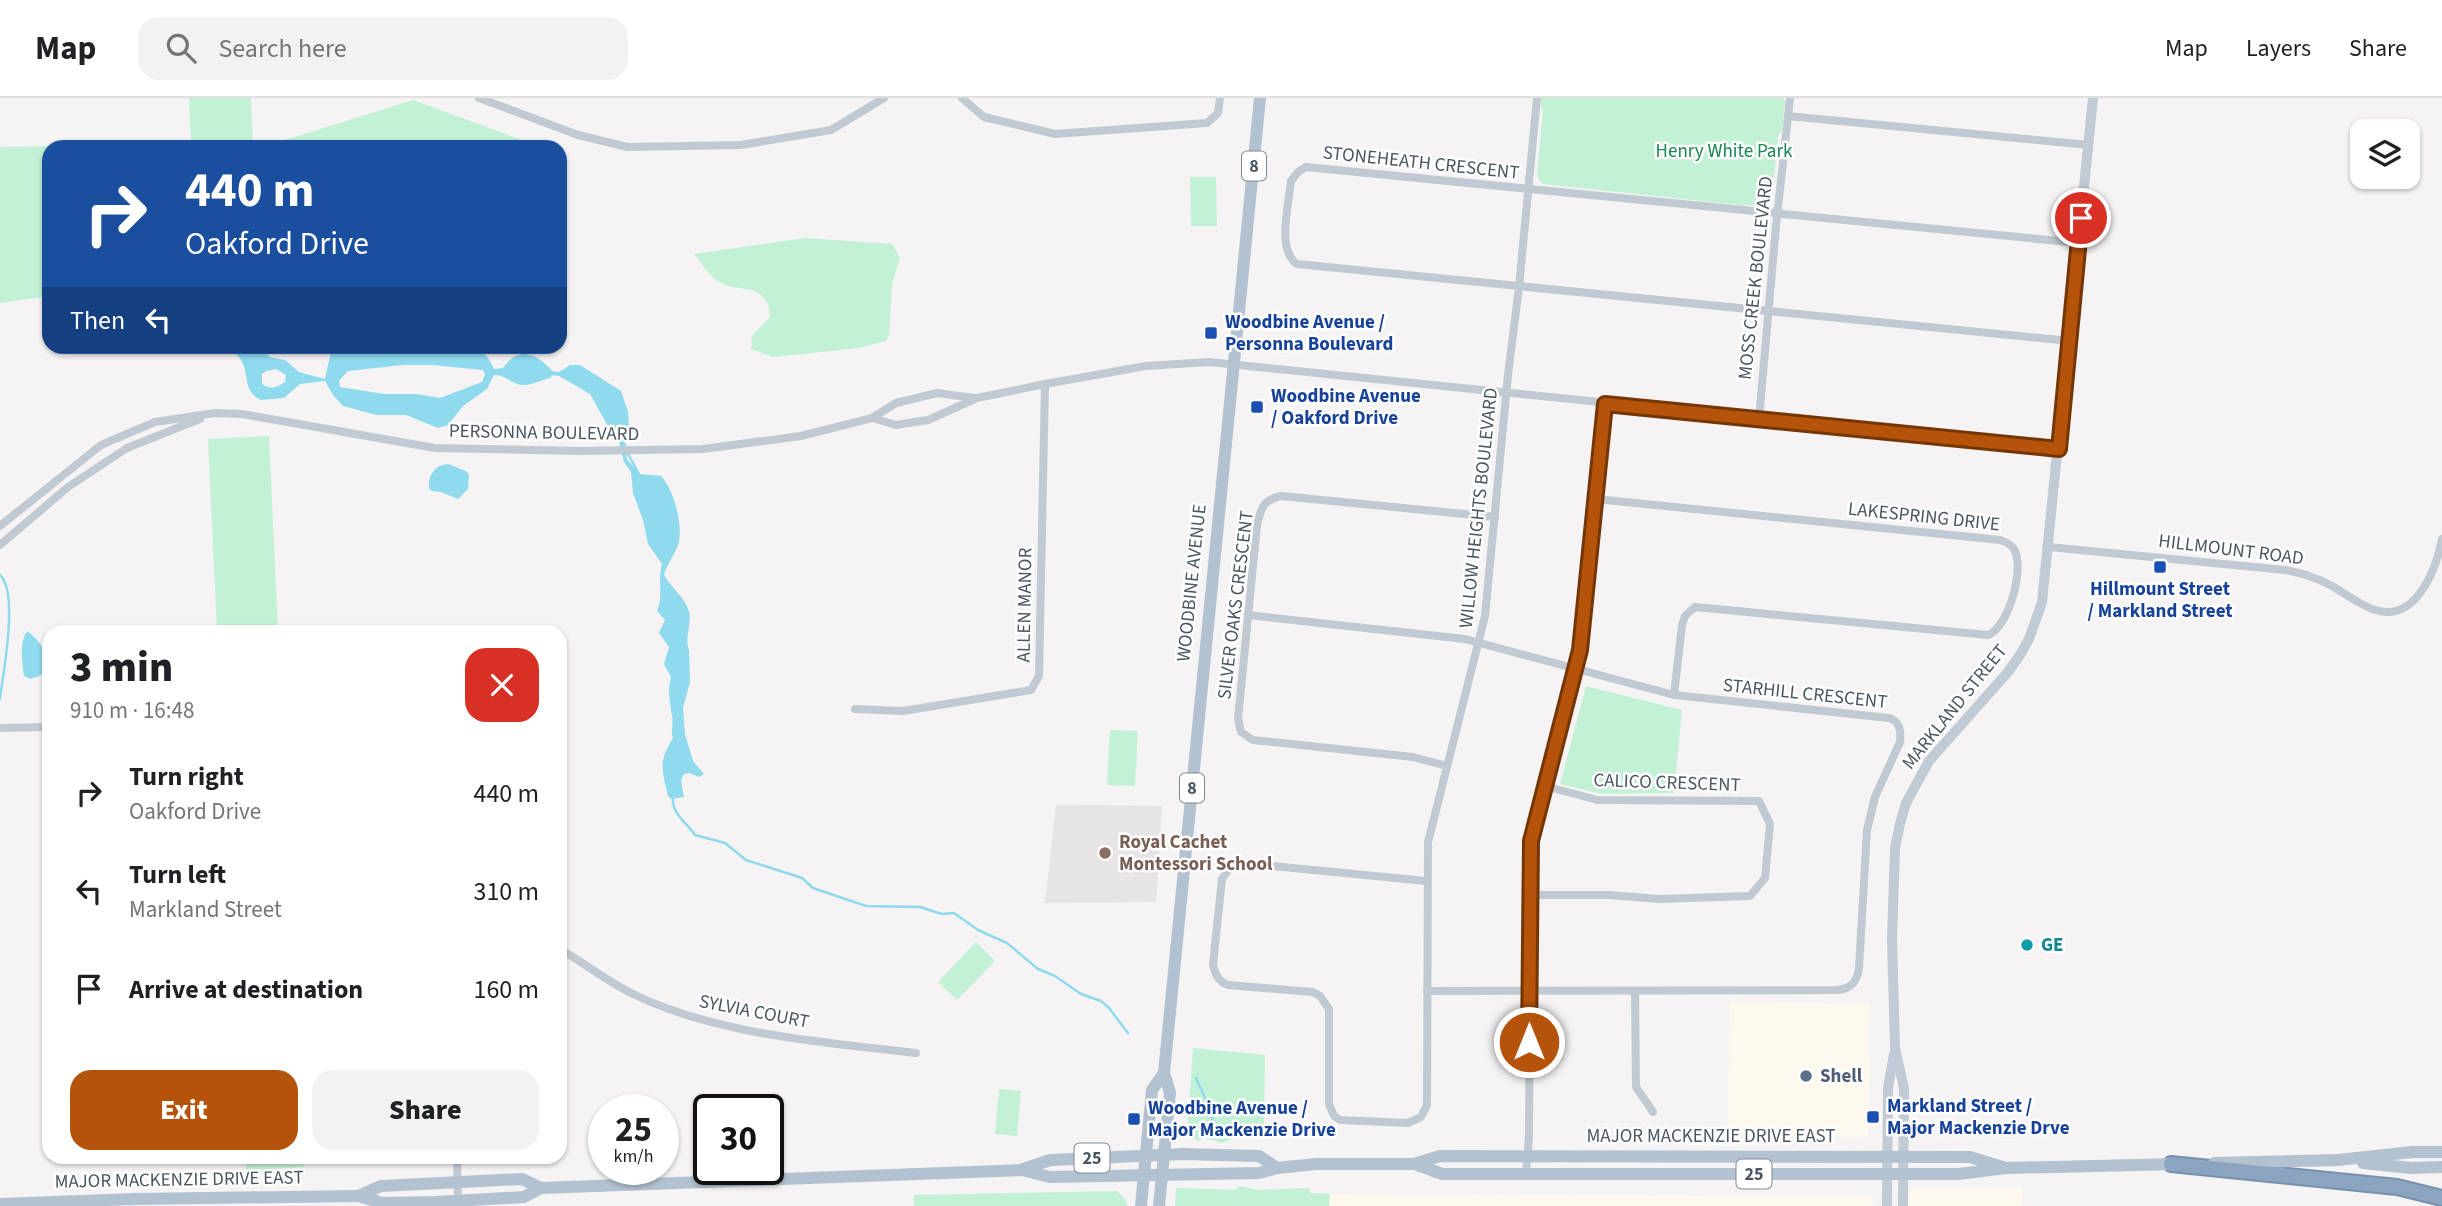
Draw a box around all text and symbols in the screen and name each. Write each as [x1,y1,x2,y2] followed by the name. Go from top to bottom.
[138,17,628,80] search box
[35,25,96,72] text: Map
[162,29,200,67] icon: search
[218,30,347,67] text: Search here
[2165,31,2208,66] text: Map
[2246,31,2311,66] text: Layers
[2349,31,2407,66] text: Share
[2350,119,2420,189] map controls
[2350,119,2420,189] button: layers
[1656,138,1793,165] park label: Henry White Park
[1321,139,1521,187] street label: STONEHEATH CRESCENT
[1242,152,1266,180] road number: 8
[185,156,314,226] text: 440 m
[70,168,161,259] icon: right
[1732,175,1780,381] street label: MOSS CREEK BOULEVARD
[2051,188,2111,248] pin
[2062,199,2100,237] icon: arrive
[185,221,369,267] text: Oakford Drive
[139,301,177,339] icon: left
[70,302,125,339] text: Then
[1225,309,1394,358] place label: Woodbine Avenue / Personna Boulevard
[1203,325,1219,341] marker: Woodbine Avenue / Personna Boulevard
[1271,383,1421,432] place label: Woodbine Avenue / Oakford Drive
[1453,386,1505,630] street label: WILLOW HEIGHTS BOULEVARD
[1249,399,1265,415] marker: Woodbine Avenue / Oakford Drive
[449,418,639,448] street label: PERSONNA BOULEVARD
[1847,496,2001,538] street label: LAKESPRING DRIVE
[1170,503,1214,663] street label: WOODBINE AVENUE
[1211,509,1261,701] street label: SILVER OAKS CRESCENT
[2157,528,2305,572] street label: HILLMOUNT ROAD
[1011,547,1040,663] street label: ALLEN MANOR
[2152,559,2168,575] marker: Hillmount Street / Markland Street
[2087,576,2233,625] place label: Hillmount Street / Markland Street
[70,638,173,698] text: 3 min
[1896,639,2014,775] street label: MARKLAND STREET
[465,648,539,722] button: close
[1721,672,1889,716] street label: STARHILL CRESCENT
[70,694,194,727] text: 910 m · 16:48
[129,758,244,795] text: Turn right
[1593,767,1741,799] street label: CALICO CRESCENT
[70,774,108,812] icon: right
[1180,774,1204,802] road number: 8
[473,775,539,812] text: 440 m
[129,795,261,828] text: Oakford Drive
[1119,829,1273,878] place label: Royal Cachet Montessori School
[1097,845,1113,861] marker: Royal Cachet Montessori School
[129,856,226,893] text: Turn left
[70,872,108,910] icon: left
[473,873,539,910] text: 310 m
[129,893,282,926] text: Markland Street
[2041,932,2064,959] place label: GE
[2019,937,2035,953] marker: GE
[70,970,108,1008] icon: arrive
[129,971,363,1008] text: Arrive at destination
[473,971,539,1008] text: 160 m
[697,988,811,1036] street label: SYLVIA COURT
[1492,1005,1566,1079] position arrow
[1820,1063,1863,1090] place label: Shell
[1798,1068,1814,1084] marker: Shell
[70,1070,298,1150] button: Exit
[312,1070,539,1150] button: Share
[1887,1093,2070,1142] place label: Markland Street / Major Mackenzie Drve
[693,1094,784,1185] speed limit sign: 30
[1148,1095,1336,1144] place label: Woodbine Avenue / Major Mackenzie Drive
[615,1105,652,1155] text: 25
[1865,1109,1881,1125] marker: Markland Street / Major Mackenzie Drve
[1126,1111,1142,1127] marker: Woodbine Avenue / Major Mackenzie Drive
[1587,1123,1835,1150] street label: MAJOR MACKENZIE DRIVE EAST
[1074,1143,1110,1172] road number: 25
[614,1144,653,1169] text: km/h
[1736,1160,1772,1189] road number: 25
[54,1164,304,1196] street label: MAJOR MACKENZIE DRIVE EAST

